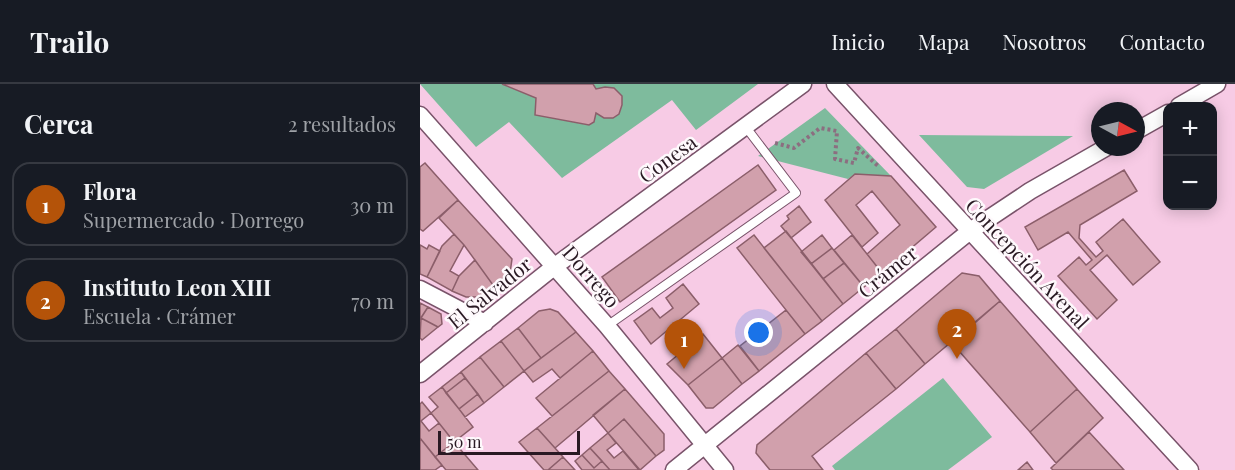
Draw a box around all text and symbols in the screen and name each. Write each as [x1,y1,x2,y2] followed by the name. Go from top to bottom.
[30,23,109,60] text: Trailo
[831,27,885,55] text: Inicio
[918,27,969,55] text: Mapa
[1002,27,1086,55] text: Nosotros
[1119,27,1205,55] text: Contacto
[1091,102,1145,156] north arrow
[1163,102,1217,210] map controls
[1163,102,1217,156] button: +
[24,106,93,141] text: Cerca
[288,110,396,137] text: 2 resultados
[632,128,702,188] street label: Conesa
[1163,156,1217,210] button: −
[83,176,137,206] text: Flora
[42,191,49,218] text: 1
[350,191,394,218] text: 30 m
[960,192,1096,334] street label: Concepción Arenal
[83,206,304,233] text: Supermercado · Dorrego
[557,239,627,313] street label: Dorrego
[852,239,923,303] street label: Crámer
[441,250,537,334] street label: El Salvador
[83,272,271,302] text: Instituto Leon XIII
[40,287,51,314] text: 2
[351,287,394,314] text: 70 m
[83,302,236,329] text: Escuela · Crámer
[938,310,976,359] pin: 2
[744,318,773,347] your location
[664,320,704,369] pin: 1
[438,428,580,456] scale bar
[447,431,481,452] text: 50 m

